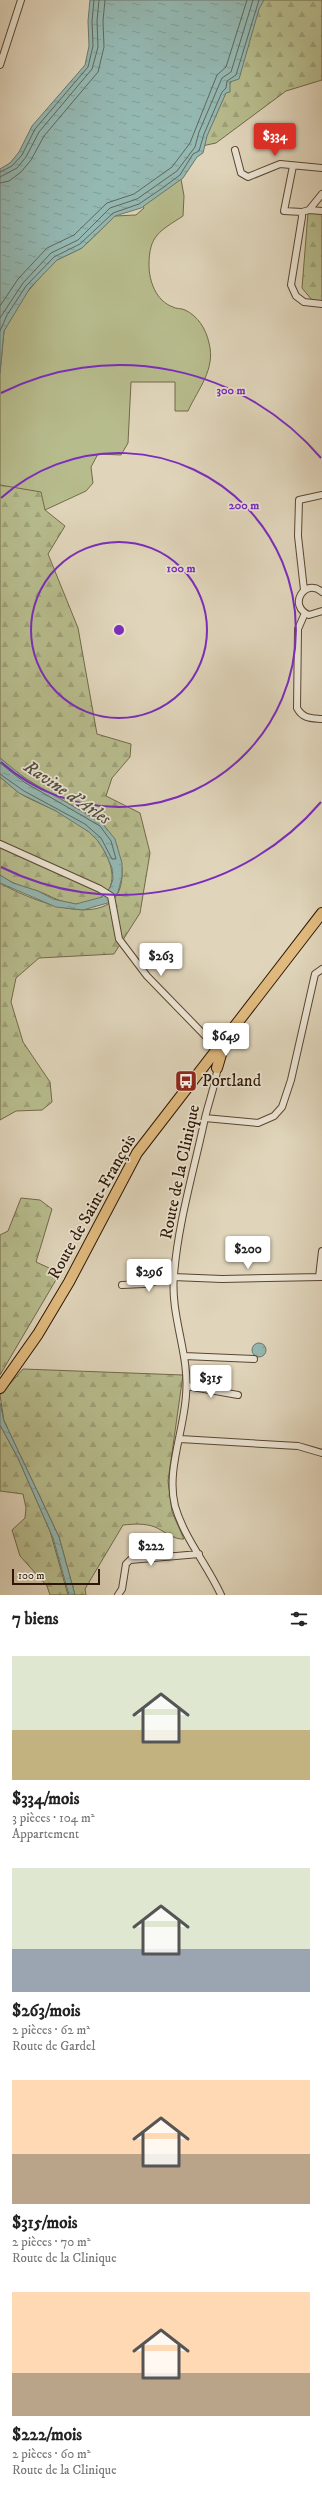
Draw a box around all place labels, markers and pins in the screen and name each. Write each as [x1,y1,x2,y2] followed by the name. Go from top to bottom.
[251,123,299,157] pin: $334
[112,623,126,637] centre of rings
[137,943,185,977] pin: $263
[202,1023,250,1057] pin: $649
[173,1068,199,1094] bus stop icon: Portland
[202,1070,262,1092] place label: Portland
[224,1236,272,1270] pin: $200
[125,1259,173,1293] pin: $296
[187,1365,235,1399] pin: $315
[127,1533,175,1567] pin: $222

